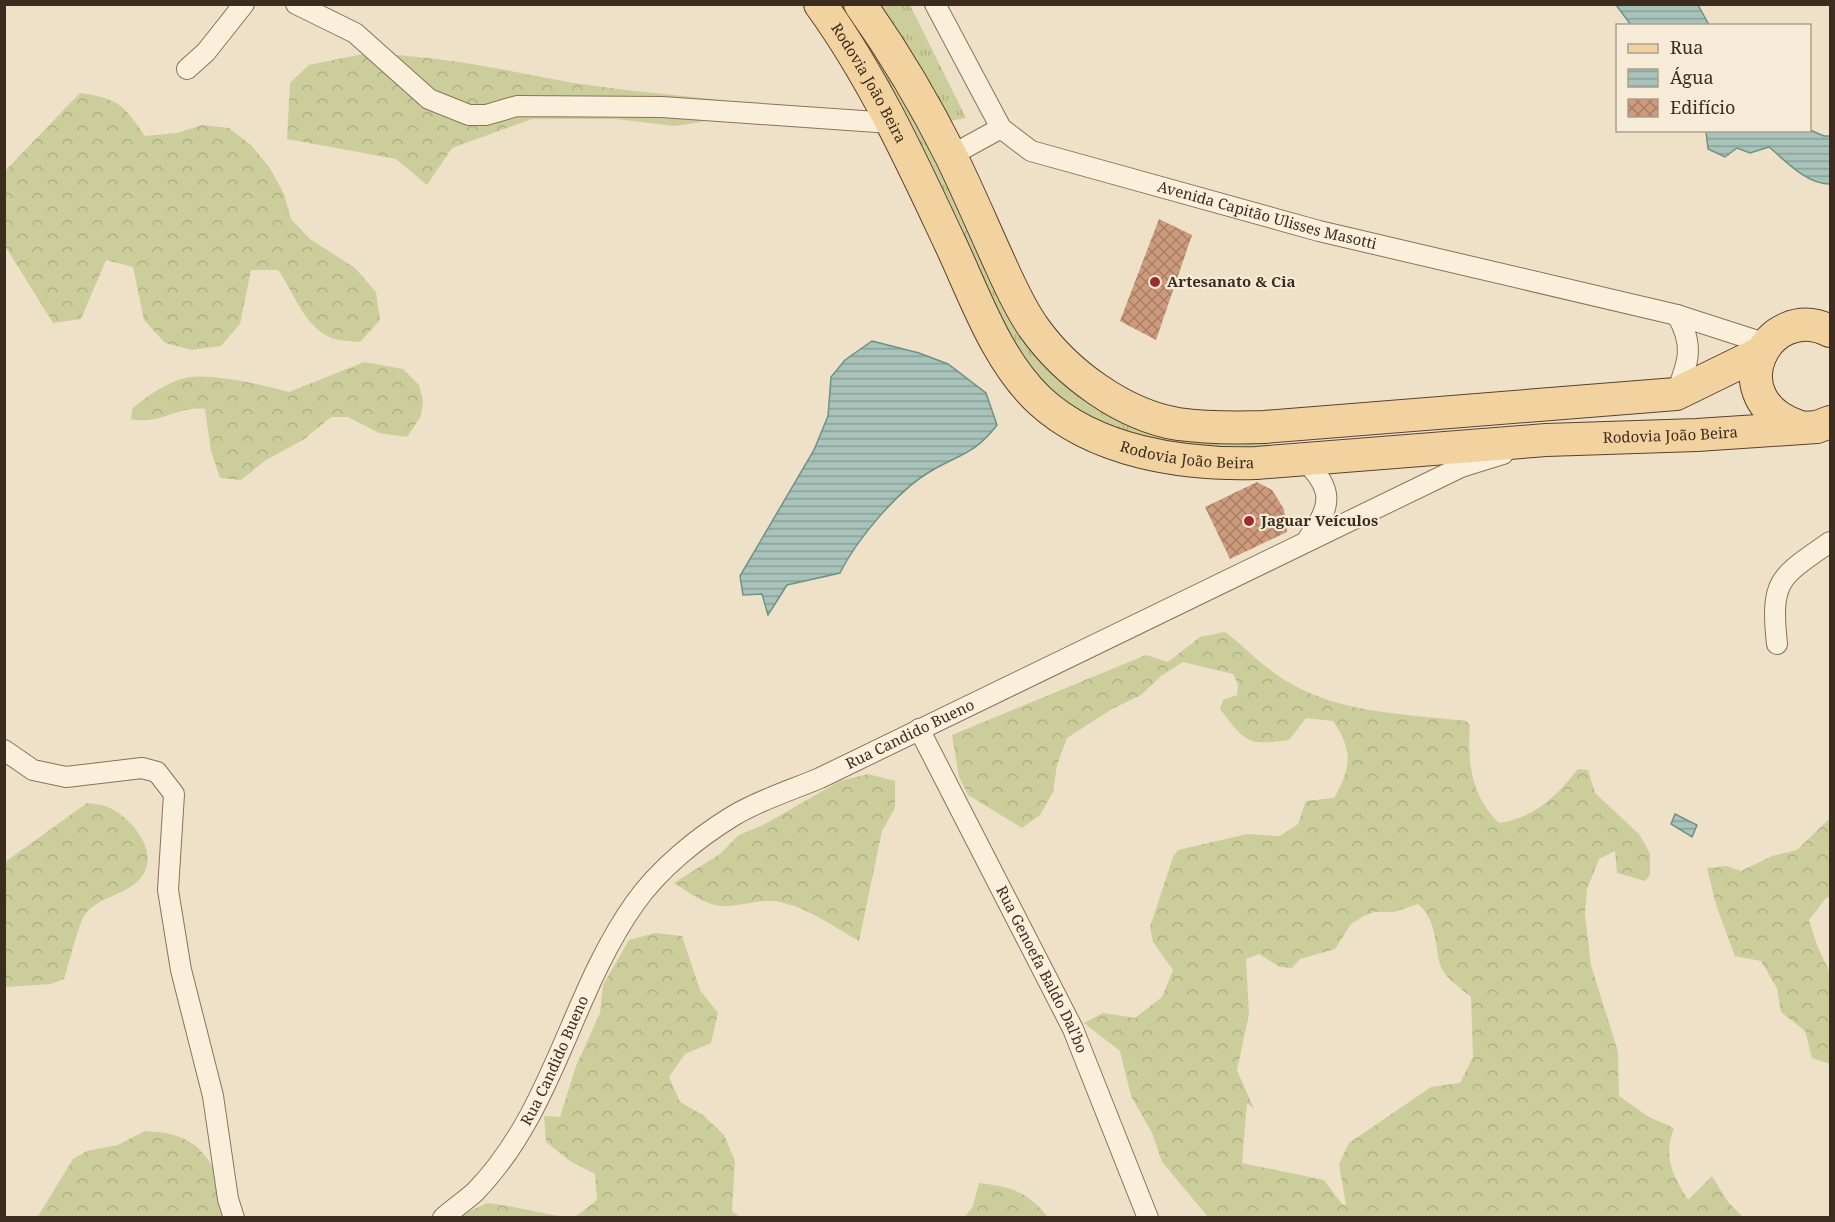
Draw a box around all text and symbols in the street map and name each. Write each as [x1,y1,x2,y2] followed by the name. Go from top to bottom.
[827,19,911,146] street label: Rodovia João Beira
[1616,24,1811,132] legend
[1670,35,1703,59] text: Rua
[1670,65,1714,89] text: Água
[1670,95,1735,119] text: Edifício
[1155,176,1379,253] street label: Avenida Capitão Ulisses Masotti
[1167,271,1295,291] place label: Artesanato & Cia
[1148,275,1162,289] marker: Artesanato & Cia
[1603,421,1739,447] street label: Rodovia João Beira
[1118,435,1254,472] street label: Rodovia João Beira
[1260,510,1378,530] place label: Jaguar Veículos
[1242,514,1256,528] marker: Jaguar Veículos
[842,694,977,773] street label: Rua Candido Bueno
[992,882,1092,1056] street label: Rua Genoefa Baldo Dal'bo
[515,992,592,1129] street label: Rua Candido Bueno

